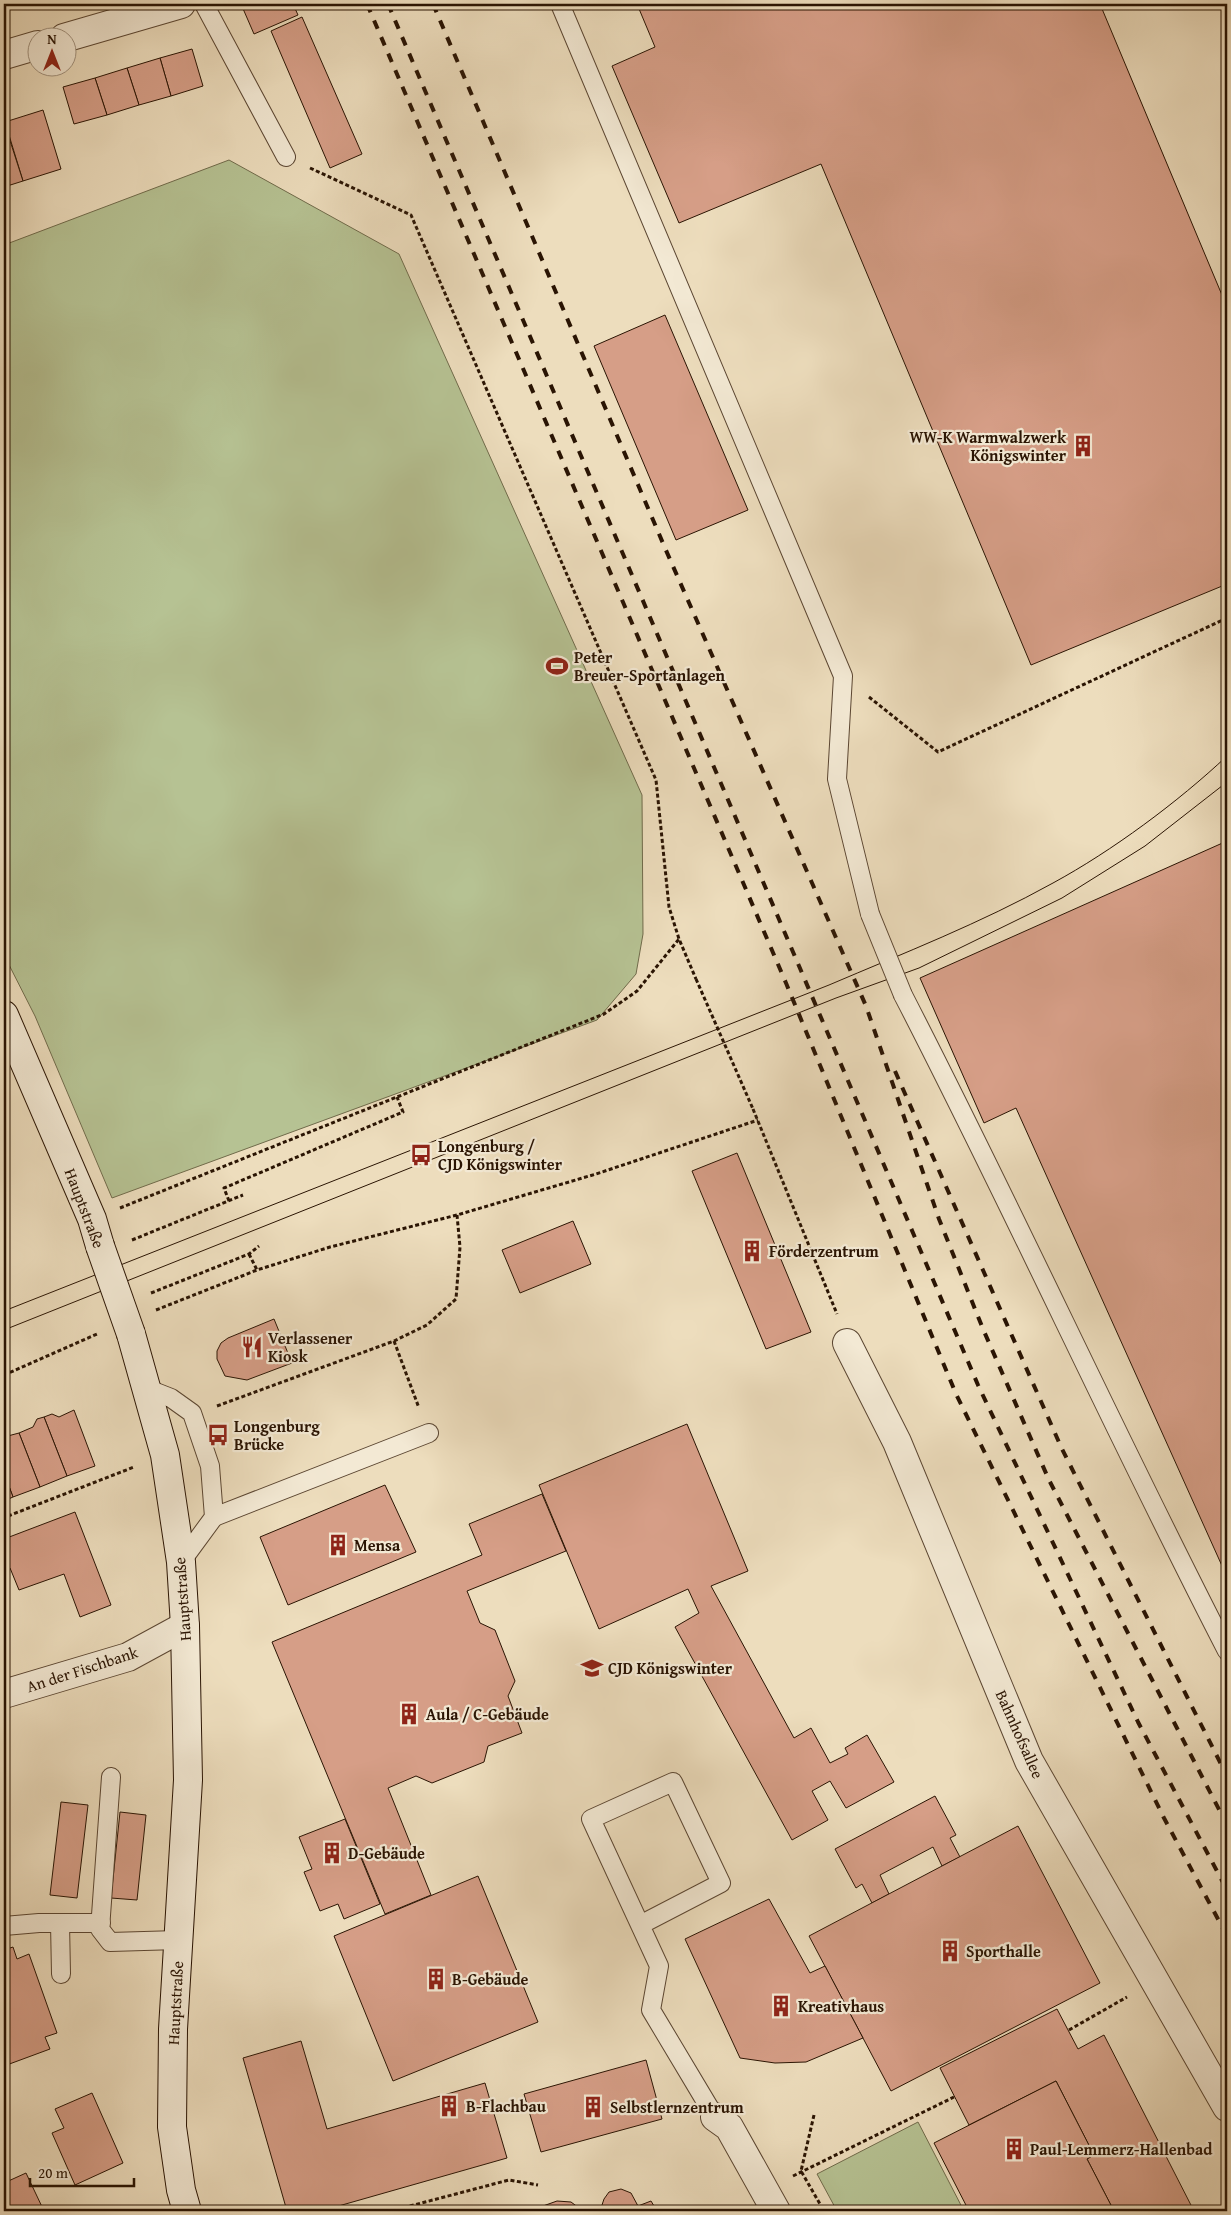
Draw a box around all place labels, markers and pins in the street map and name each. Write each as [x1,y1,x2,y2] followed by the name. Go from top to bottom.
[910,425,1067,467] place label: WW-K Warmwalzwerk Königswinter
[1070,433,1096,459] building icon: WW-K Warmwalzwerk Königswinter
[574,645,726,687] place label: Peter Breuer-Sportanlagen
[544,653,570,679] sports icon: Peter Breuer-Sportanlagen
[438,1134,563,1176] place label: Longenburg / CJD Königswinter
[408,1142,434,1168] bus stop icon: Longenburg / CJD Königswinter
[739,1238,765,1264] building icon: Förderzentrum
[769,1239,879,1263] place label: Förderzentrum
[268,1326,353,1368] place label: Verlassener Kiosk
[239,1334,265,1360] restaurant icon: Verlassener Kiosk
[234,1414,320,1456] place label: Longenburg Brücke
[205,1422,231,1448] bus stop icon: Longenburg Brücke
[325,1532,351,1558] building icon: Mensa
[354,1533,401,1557] place label: Mensa
[579,1655,605,1681] school or university icon: CJD Königswinter
[608,1656,733,1680] place label: CJD Königswinter
[396,1701,422,1727] building icon: Aula / C-Gebäude
[426,1702,549,1726] place label: Aula / C-Gebäude
[319,1840,345,1866] building icon: D-Gebäude
[348,1841,425,1865] place label: D-Gebäude
[937,1938,963,1964] building icon: Sporthalle
[966,1939,1041,1963] place label: Sporthalle
[423,1966,449,1992] building icon: B-Gebäude
[452,1967,529,1991] place label: B-Gebäude
[768,1993,794,2019] building icon: Kreativhaus
[798,1994,884,2018] place label: Kreativhaus
[436,2093,462,2119] building icon: B-Flachbau
[466,2094,547,2118] place label: B-Flachbau
[580,2094,606,2120] building icon: Selbstlernzentrum
[610,2095,744,2119] place label: Selbstlernzentrum
[1001,2136,1027,2162] building icon: Paul-Lemmerz-Hallenbad
[1030,2137,1213,2161] place label: Paul-Lemmerz-Hallenbad

